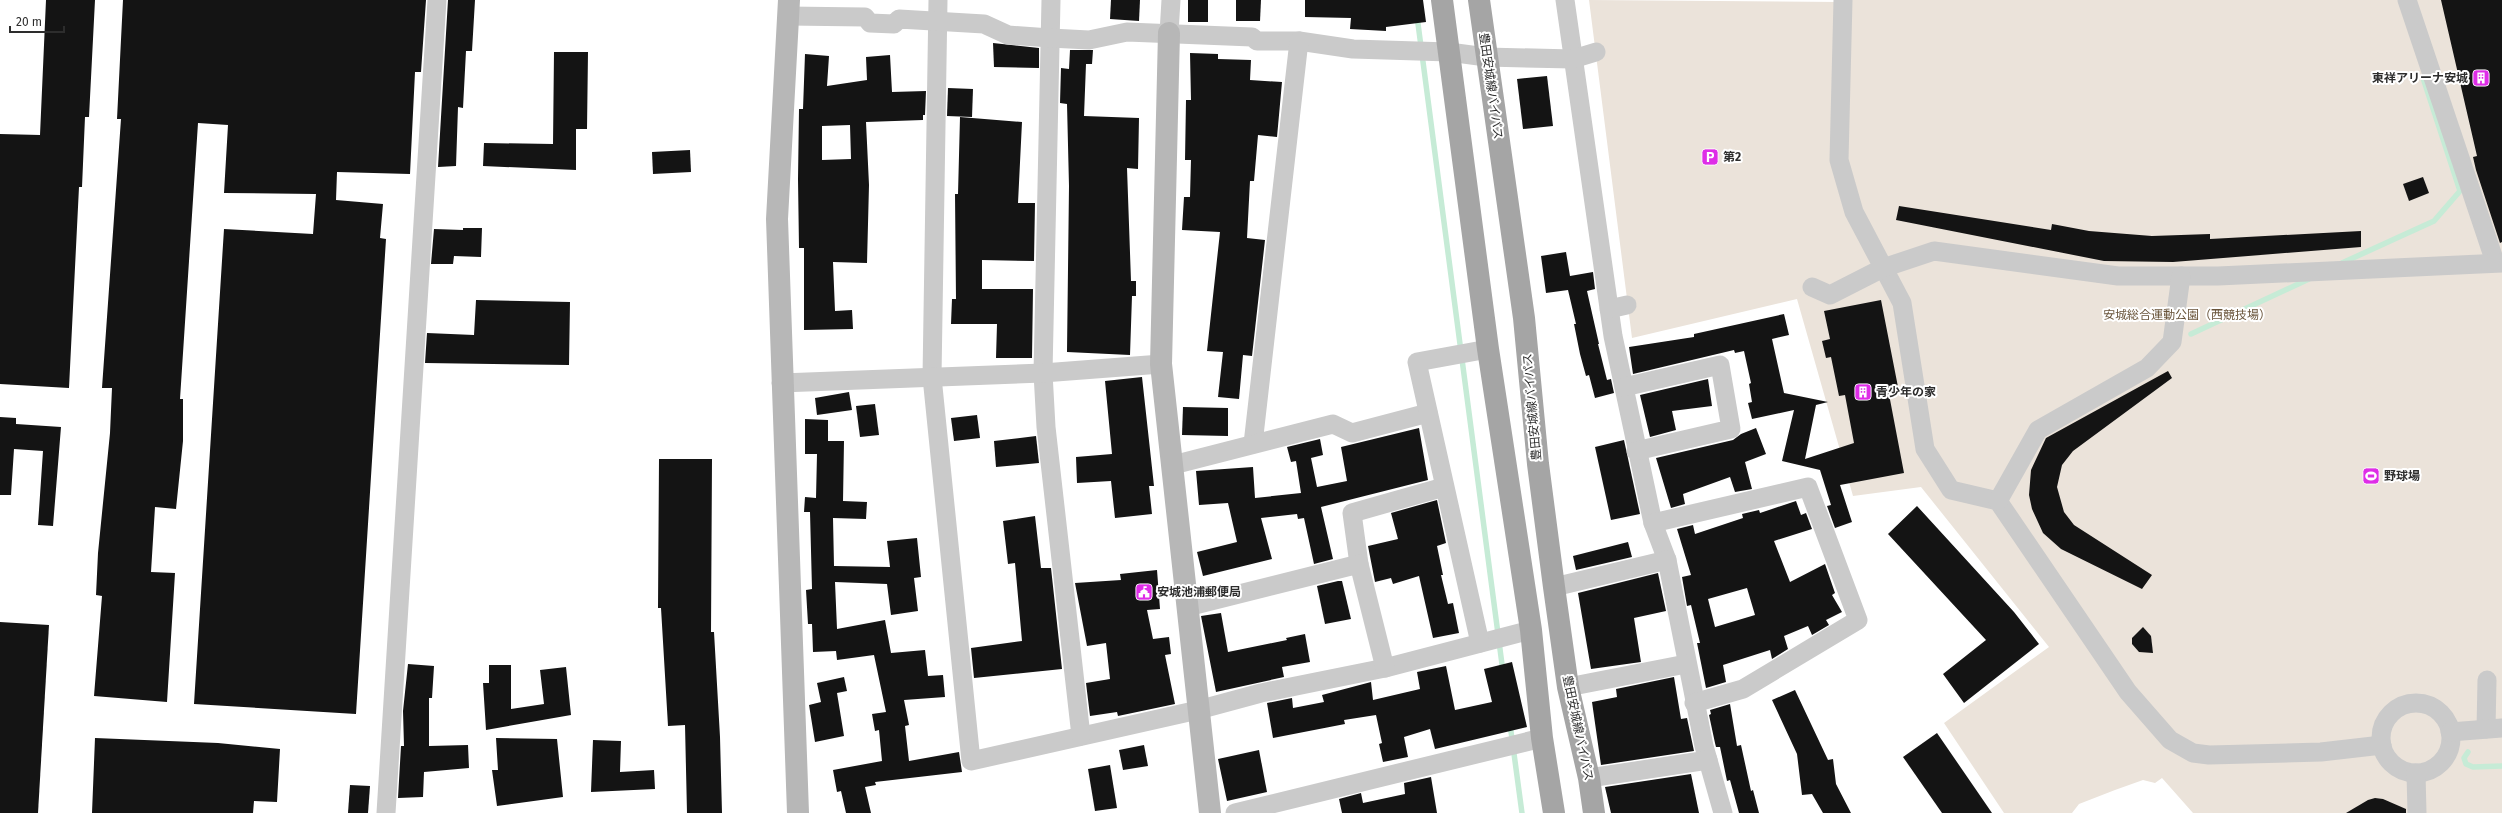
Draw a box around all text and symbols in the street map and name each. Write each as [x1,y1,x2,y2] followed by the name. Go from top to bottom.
[10,8,64,34] scale bar
[16,15,42,29] text: 20 m
[1477,32,1505,140] street label: 豊田安城線バイパス
[2471,68,2491,88] building icon: 東祥アリーナ安城
[2372,71,2468,85] place label: 東祥アリーナ安城
[1700,147,1720,167] parking icon: 第2
[1723,150,1741,164] place label: 第2
[2103,308,2271,322] park label: 安城総合運動公園（西競技場）
[1520,353,1544,461] street label: 豊田安城線バイパス
[1853,382,1873,402] building icon: 青少年の家
[1876,385,1936,399] place label: 青少年の家
[2361,466,2381,486] sports icon: 野球場
[2384,469,2420,483] place label: 野球場
[1134,582,1154,602] public building icon: 安城池浦郵便局
[1157,585,1241,599] place label: 安城池浦郵便局
[1560,674,1596,782] street label: 豊田安城線バイパス

